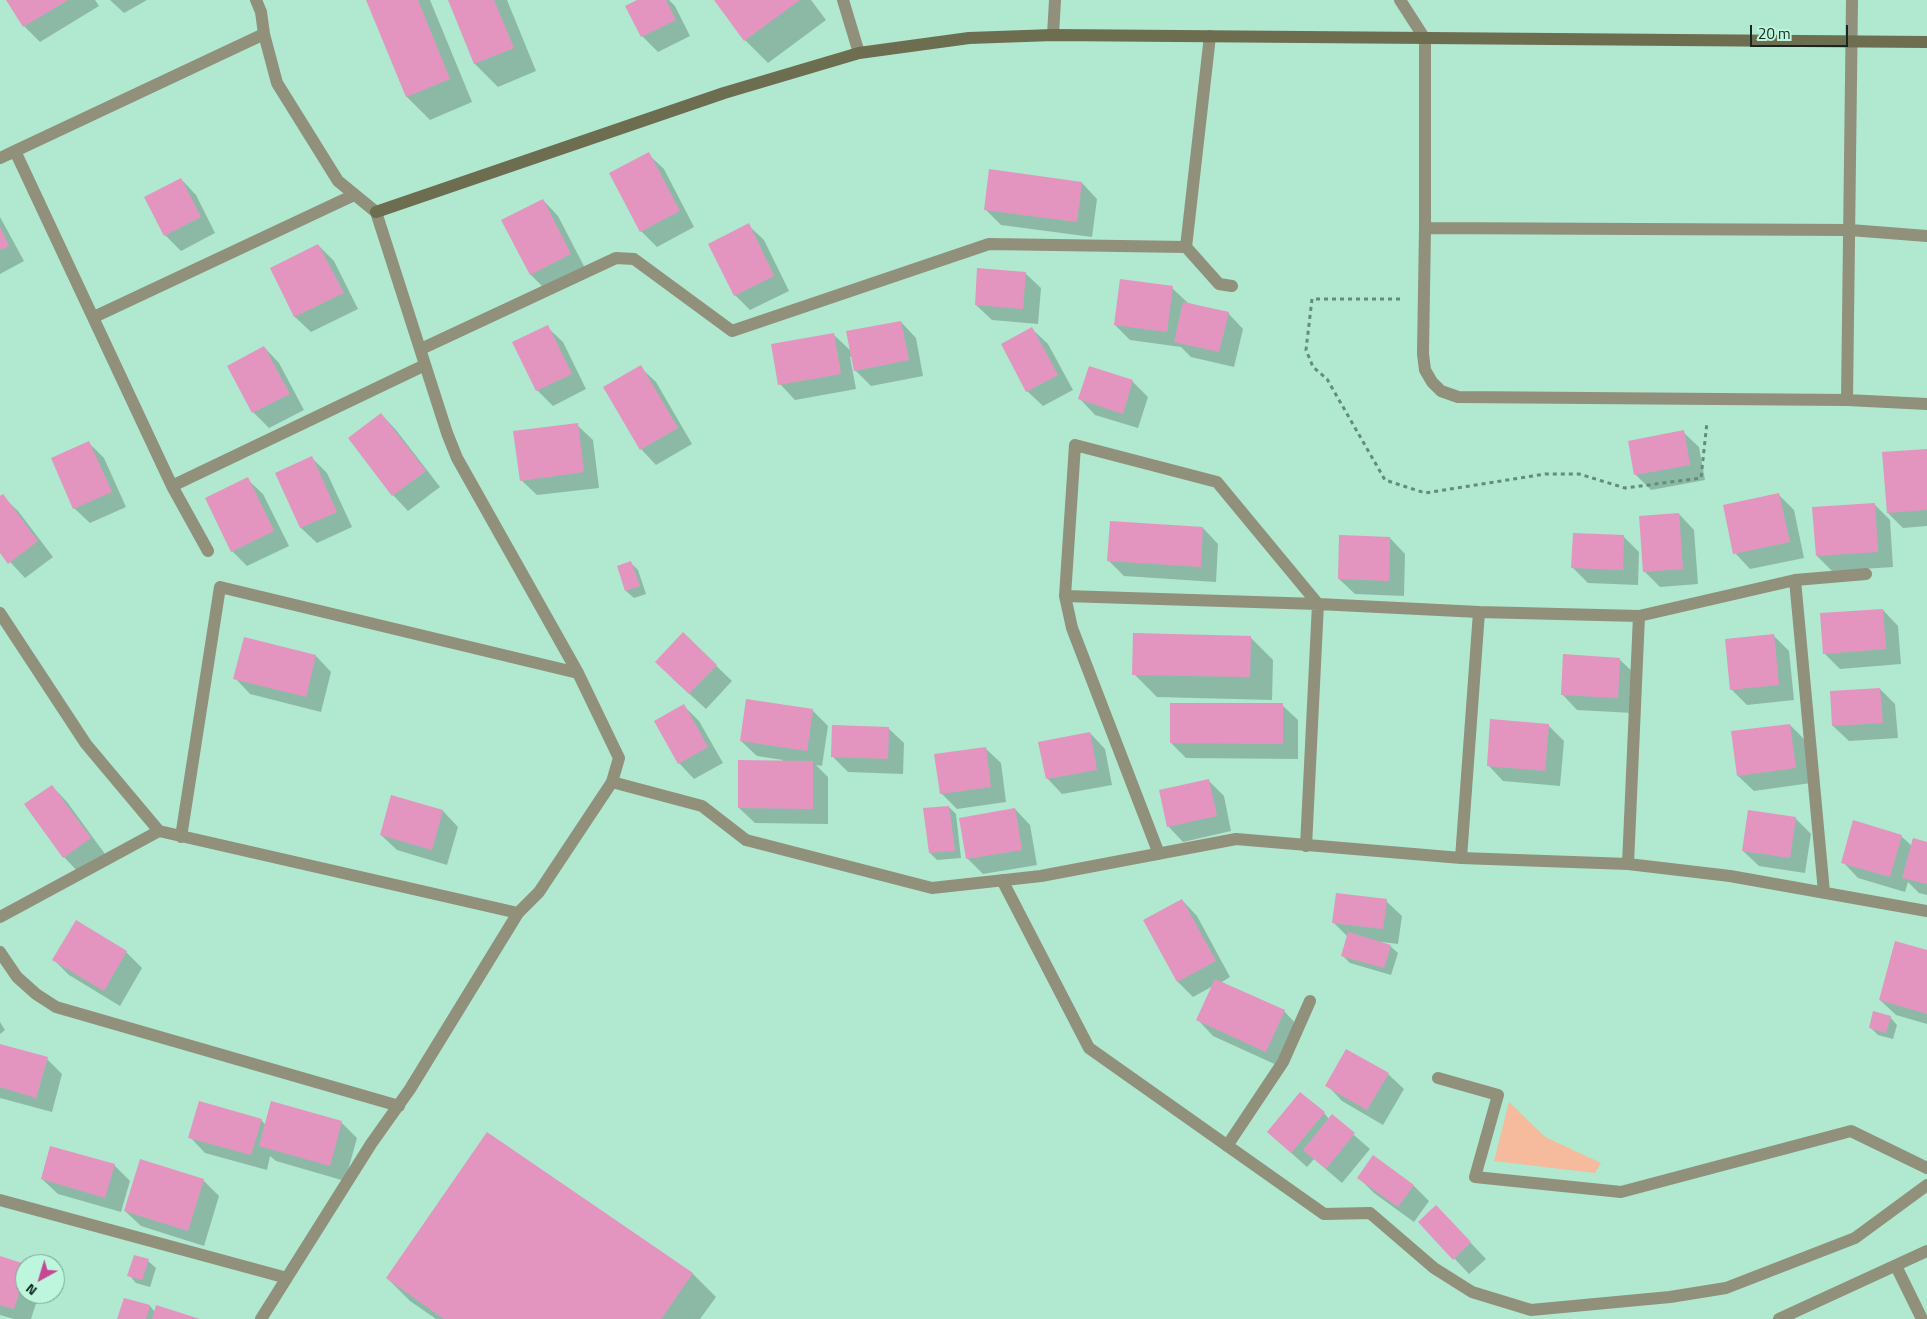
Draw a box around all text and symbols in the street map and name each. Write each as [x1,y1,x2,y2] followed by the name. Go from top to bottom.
[1752,15,1850,47] scale bar
[1758,22,1791,45] text: 20 m
[15,1254,65,1304] north arrow
[21,1279,41,1301] text: N

